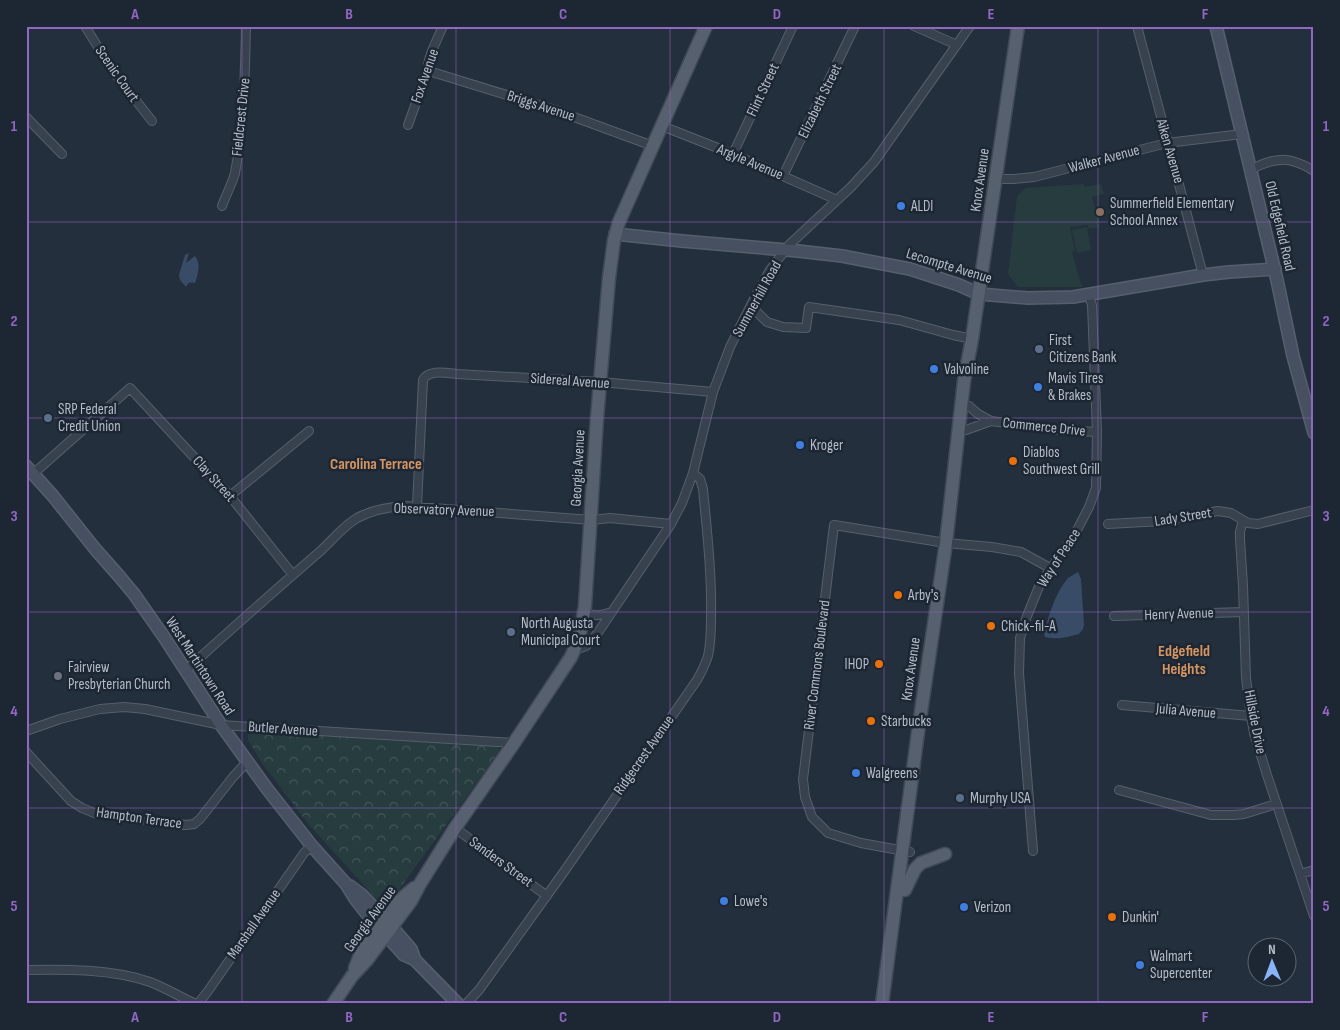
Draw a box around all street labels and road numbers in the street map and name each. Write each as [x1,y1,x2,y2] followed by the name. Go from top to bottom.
[91,42,144,106] street label: Scenic Court
[407,46,443,106] street label: Fox Avenue
[742,60,784,120] street label: Flint Street
[794,60,846,141] street label: Elizabeth Street
[227,77,255,157] street label: Fieldcrest Drive
[505,86,577,126] street label: Briggs Avenue
[1151,116,1188,185] street label: Aiken Avenue
[713,139,786,184] street label: Argyle Avenue
[1066,140,1142,178] street label: Walker Avenue
[966,147,994,213] street label: Knox Avenue
[1260,179,1300,273] street label: Old Edgefield Road
[904,244,994,288] street label: Lecompte Avenue
[728,257,786,341] street label: Summerhill Road
[530,369,610,393] street label: Sidereal Avenue
[1002,413,1086,441] street label: Commerce Drive
[566,429,590,507] street label: Georgia Avenue
[188,452,240,506] street label: Clay Street
[393,499,495,521] street label: Observatory Avenue
[1153,503,1213,531] street label: Lady Street
[1033,525,1085,591] street label: Way of Peace
[800,599,834,731] street label: River Commons Boulevard
[1144,603,1214,625] street label: Henry Avenue
[161,613,239,719] street label: West Martintown Road
[897,636,925,702] street label: Knox Avenue
[1239,688,1271,756] street label: Hillside Drive
[1154,699,1217,723] street label: Julia Avenue
[610,711,678,799] street label: Ridgecrest Avenue
[248,717,318,741] street label: Butler Avenue
[95,803,183,833] street label: Hampton Terrace
[465,832,537,892] street label: Sanders Street
[340,882,400,956] street label: Georgia Avenue
[223,885,285,963] street label: Marshall Avenue

